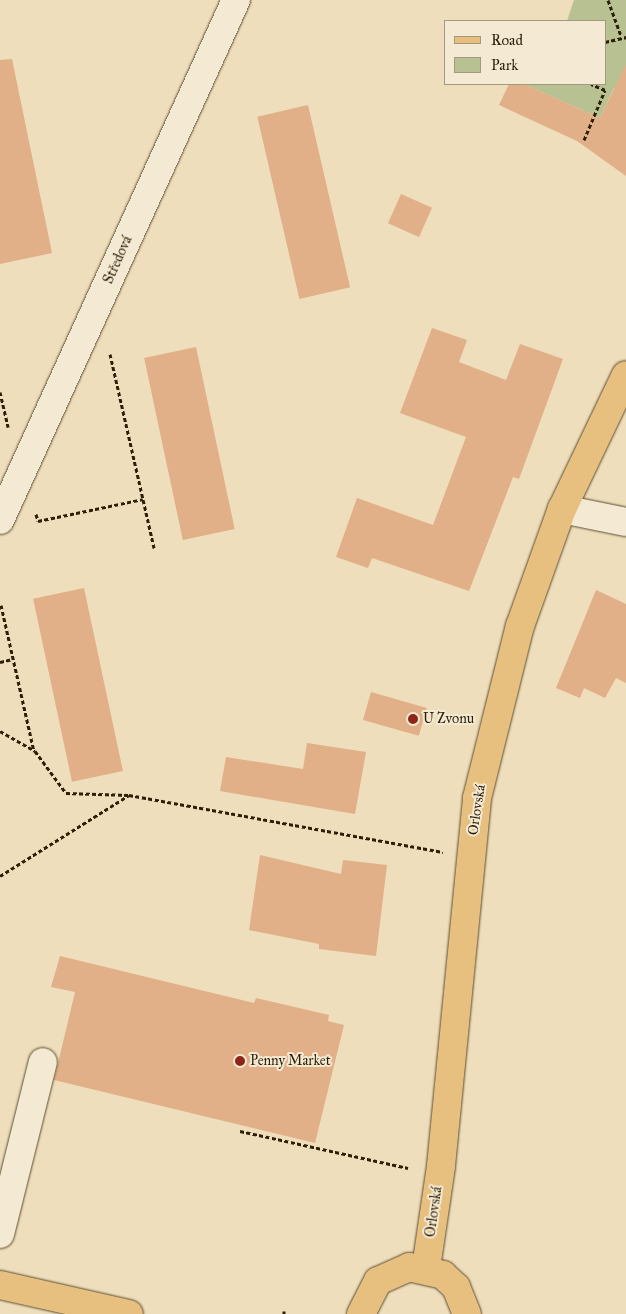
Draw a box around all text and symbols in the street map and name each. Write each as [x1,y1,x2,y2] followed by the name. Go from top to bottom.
[444,20,606,85] legend
[491,31,523,49] text: Road
[491,56,518,74] text: Park
[100,233,136,287] street label: Středová
[423,711,474,727] place label: U Zvonu
[407,713,419,725] marker: U Zvonu
[465,784,489,836] street label: Orlovská
[250,1053,331,1069] place label: Penny Market
[234,1055,246,1067] marker: Penny Market
[422,1186,446,1238] street label: Orlovská

